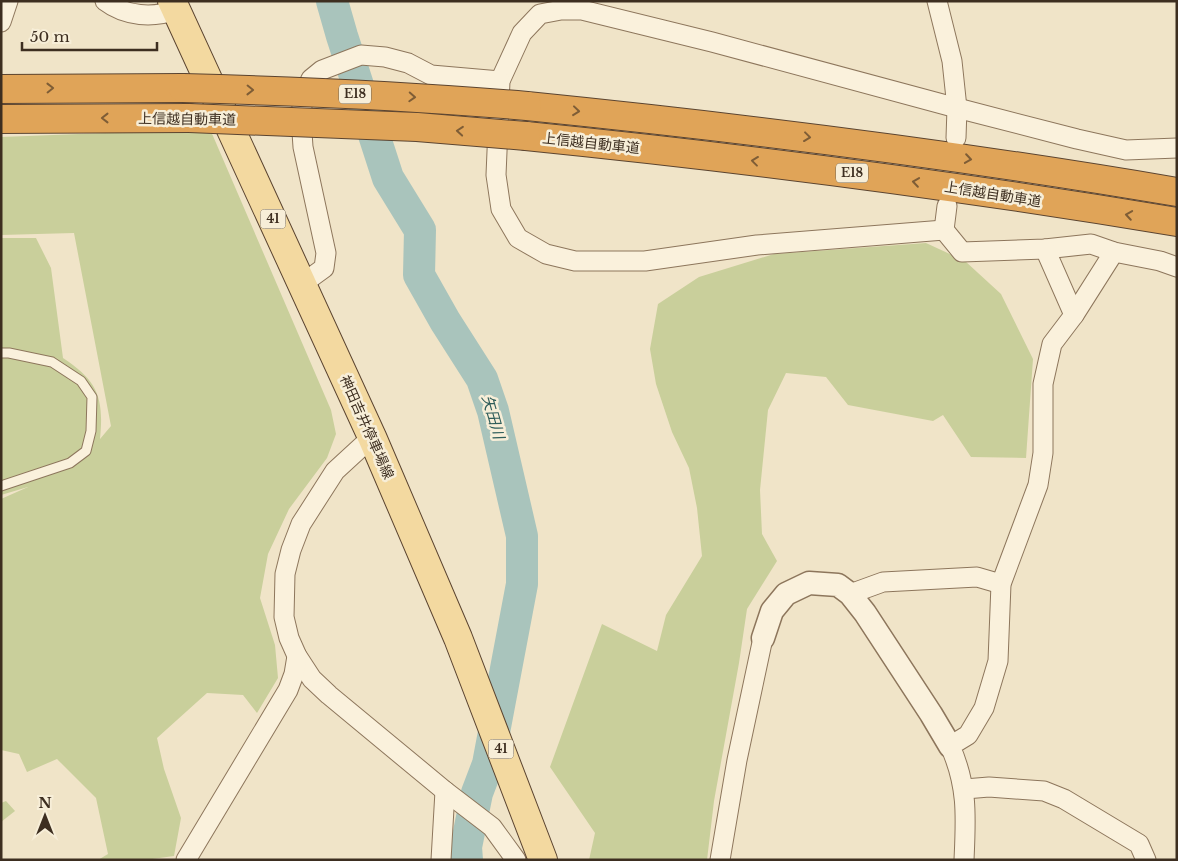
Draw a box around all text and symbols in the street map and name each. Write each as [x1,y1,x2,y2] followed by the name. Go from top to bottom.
[22,20,158,52] scale bar
[30,27,70,46] text: 50 m
[46,83,54,93] one-way arrow
[246,85,254,95] one-way arrow
[339,85,371,104] road number: E18
[408,91,416,102] one-way arrow
[572,105,580,116] one-way arrow
[138,109,236,129] street label: 上信越自動車道
[101,113,108,123] one-way arrow
[456,125,464,136] one-way arrow
[541,129,641,157] street label: 上信越自動車道
[803,131,811,142] one-way arrow
[964,153,972,164] one-way arrow
[751,156,759,167] one-way arrow
[836,164,868,182] road number: E18
[943,177,1043,211] street label: 上信越自動車道
[912,178,920,188] one-way arrow
[260,210,286,228] road number: 41
[1124,210,1133,220] one-way arrow
[336,372,398,482] street label: 神田吉井停車場線
[478,393,509,443] water label: 矢田川
[488,740,514,759] road number: 41
[20,791,70,841] north arrow
[38,794,52,812] text: N

